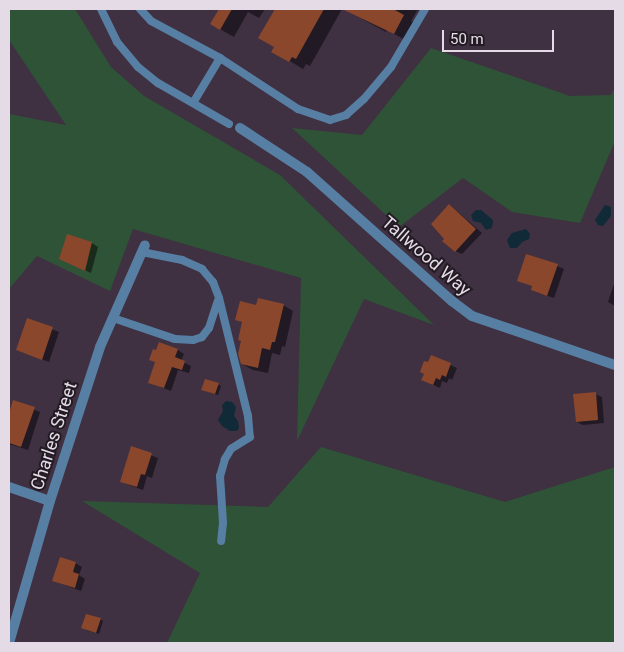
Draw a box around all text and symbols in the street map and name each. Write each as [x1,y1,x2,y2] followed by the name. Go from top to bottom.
[444,20,556,52] scale bar
[450,30,484,48] text: 50 m
[377,211,475,301] street label: Tallwood Way
[26,379,82,493] street label: Charles Street

